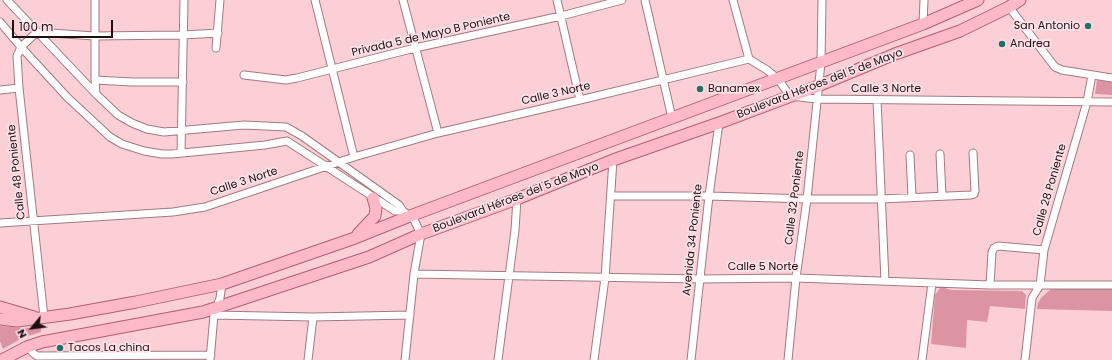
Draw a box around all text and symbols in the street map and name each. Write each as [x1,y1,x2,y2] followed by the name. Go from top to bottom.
[350,10,512,60] street label: Privada 5 de Mayo B Poniente
[14,12,115,38] scale bar
[19,18,53,35] text: 100 m
[1014,19,1080,33] place label: San Antonio
[1083,21,1093,31] marker: San Antonio
[1010,37,1050,51] place label: Andrea
[997,39,1007,49] marker: Andrea
[735,46,905,122] street label: Boulevard Héroes del 5 de Mayo
[520,80,592,108] street label: Calle 3 Norte
[708,82,760,96] place label: Banamex
[851,82,921,96] street label: Calle 3 Norte
[695,84,705,94] marker: Banamex
[5,124,29,220] street label: Calle 48 Poniente
[1031,142,1069,238] street label: Calle 28 Poniente
[783,150,807,246] street label: Calle 32 Poniente
[431,160,601,236] street label: Boulevard Héroes del 5 de Mayo
[209,165,279,199] street label: Calle 3 Norte
[681,184,705,296] street label: Avenida 34 Poniente
[728,260,798,274] street label: Calle 5 Norte
[12,308,52,348] north arrow
[13,326,31,341] text: N
[68,341,150,355] place label: Tacos La china
[55,343,65,353] marker: Tacos La china

